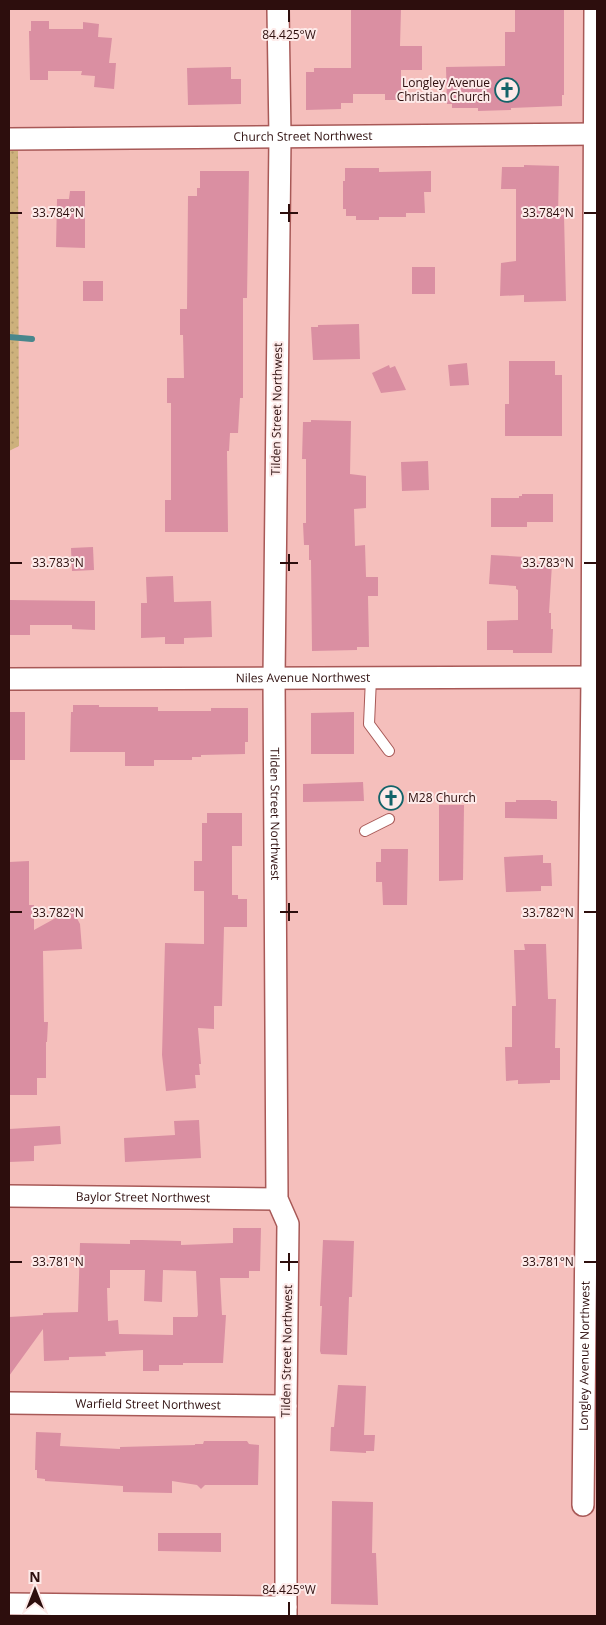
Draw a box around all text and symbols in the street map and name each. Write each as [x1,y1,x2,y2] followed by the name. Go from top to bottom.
[262,26,316,43] text: 84.425°W
[397,74,490,105] place label: Longley Avenue Christian Church
[494,77,520,103] church icon: Longley Avenue Christian Church
[233,127,373,145] street label: Church Street Northwest
[32,204,84,221] text: 33.784°N
[522,204,574,221] text: 33.784°N
[267,343,286,475] street label: Tilden Street Northwest
[32,554,84,571] text: 33.783°N
[522,554,574,571] text: 33.783°N
[236,669,370,686] street label: Niles Avenue Northwest
[266,747,284,880] street label: Tilden Street Northwest
[378,785,404,811] church icon: M28 Church
[408,789,476,806] place label: M28 Church
[32,904,84,921] text: 33.782°N
[522,904,574,921] text: 33.782°N
[76,1188,210,1206] street label: Baylor Street Northwest
[32,1253,84,1270] text: 33.781°N
[522,1253,574,1270] text: 33.781°N
[575,1281,593,1431] street label: Longley Avenue Northwest
[277,1285,296,1417] street label: Tilden Street Northwest
[75,1395,221,1413] street label: Warfield Street Northwest
[10,1565,60,1615] north arrow
[29,1567,41,1586] text: N
[262,1581,316,1598] text: 84.425°W

